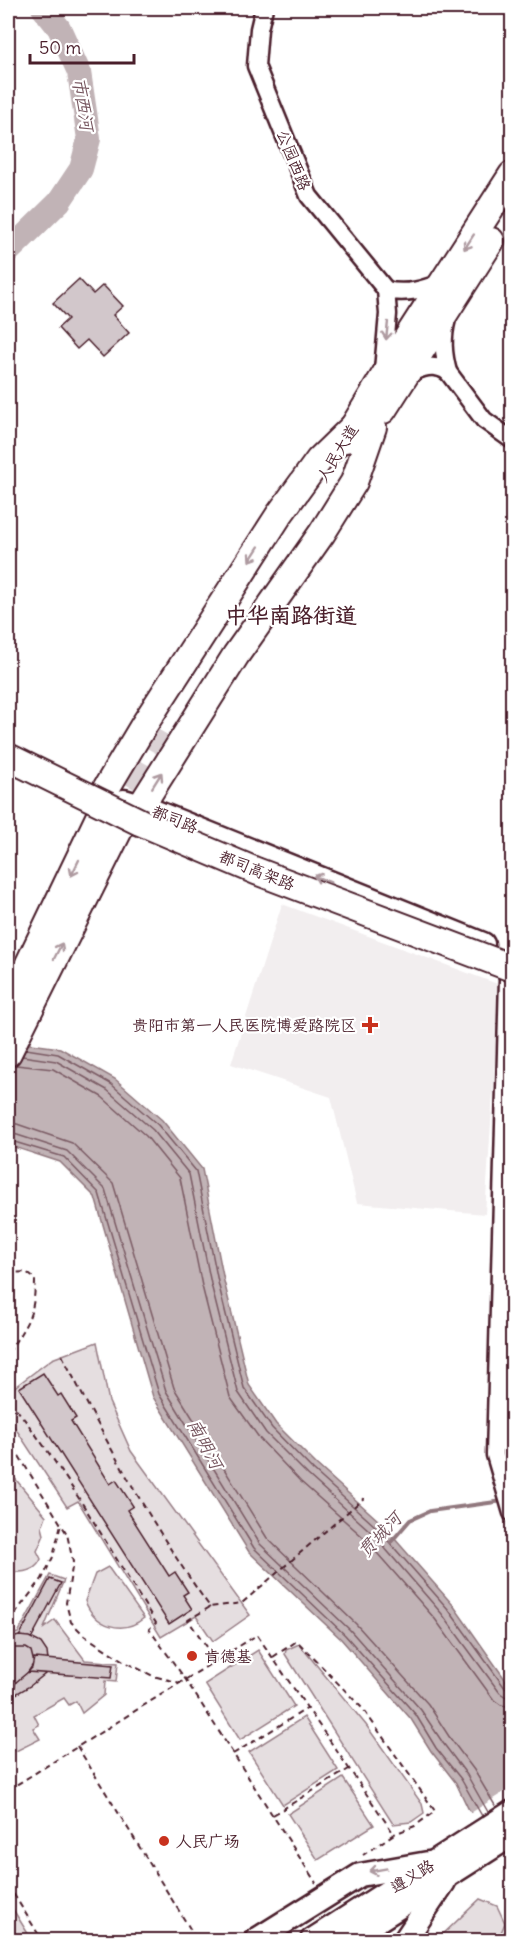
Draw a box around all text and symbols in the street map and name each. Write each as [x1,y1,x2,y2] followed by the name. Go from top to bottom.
[30,27,134,65] scale bar
[39,36,81,59] text: 50 m
[68,75,100,135] water label: 市西河
[273,127,315,193] street label: 公园西路
[463,233,476,250] one-way arrow
[381,321,392,340] one-way arrow
[312,420,362,486] street label: 人民大道
[248,545,260,562] one-way arrow
[225,601,357,629] district label: 中华南路街道
[152,772,164,789] one-way arrow
[149,801,201,837] street label: 都司路
[216,846,298,894] street label: 都司高架路
[68,858,80,876] one-way arrow
[313,873,332,884] one-way arrow
[53,943,64,961] one-way arrow
[132,1015,356,1035] place label: 贵阳市第一人民医院博爱路院区
[361,1016,379,1034] marker: 贵阳市第一人民医院博爱路院区
[183,1415,230,1476] water label: 南明河
[353,1505,409,1562] water label: 贯城河
[204,1646,252,1666] place label: 肯德基
[185,1649,199,1663] marker: 肯德基
[176,1831,240,1851] place label: 人民广场
[157,1834,171,1848] marker: 人民广场
[386,1855,438,1897] street label: 遵义路
[368,1865,388,1876] one-way arrow

